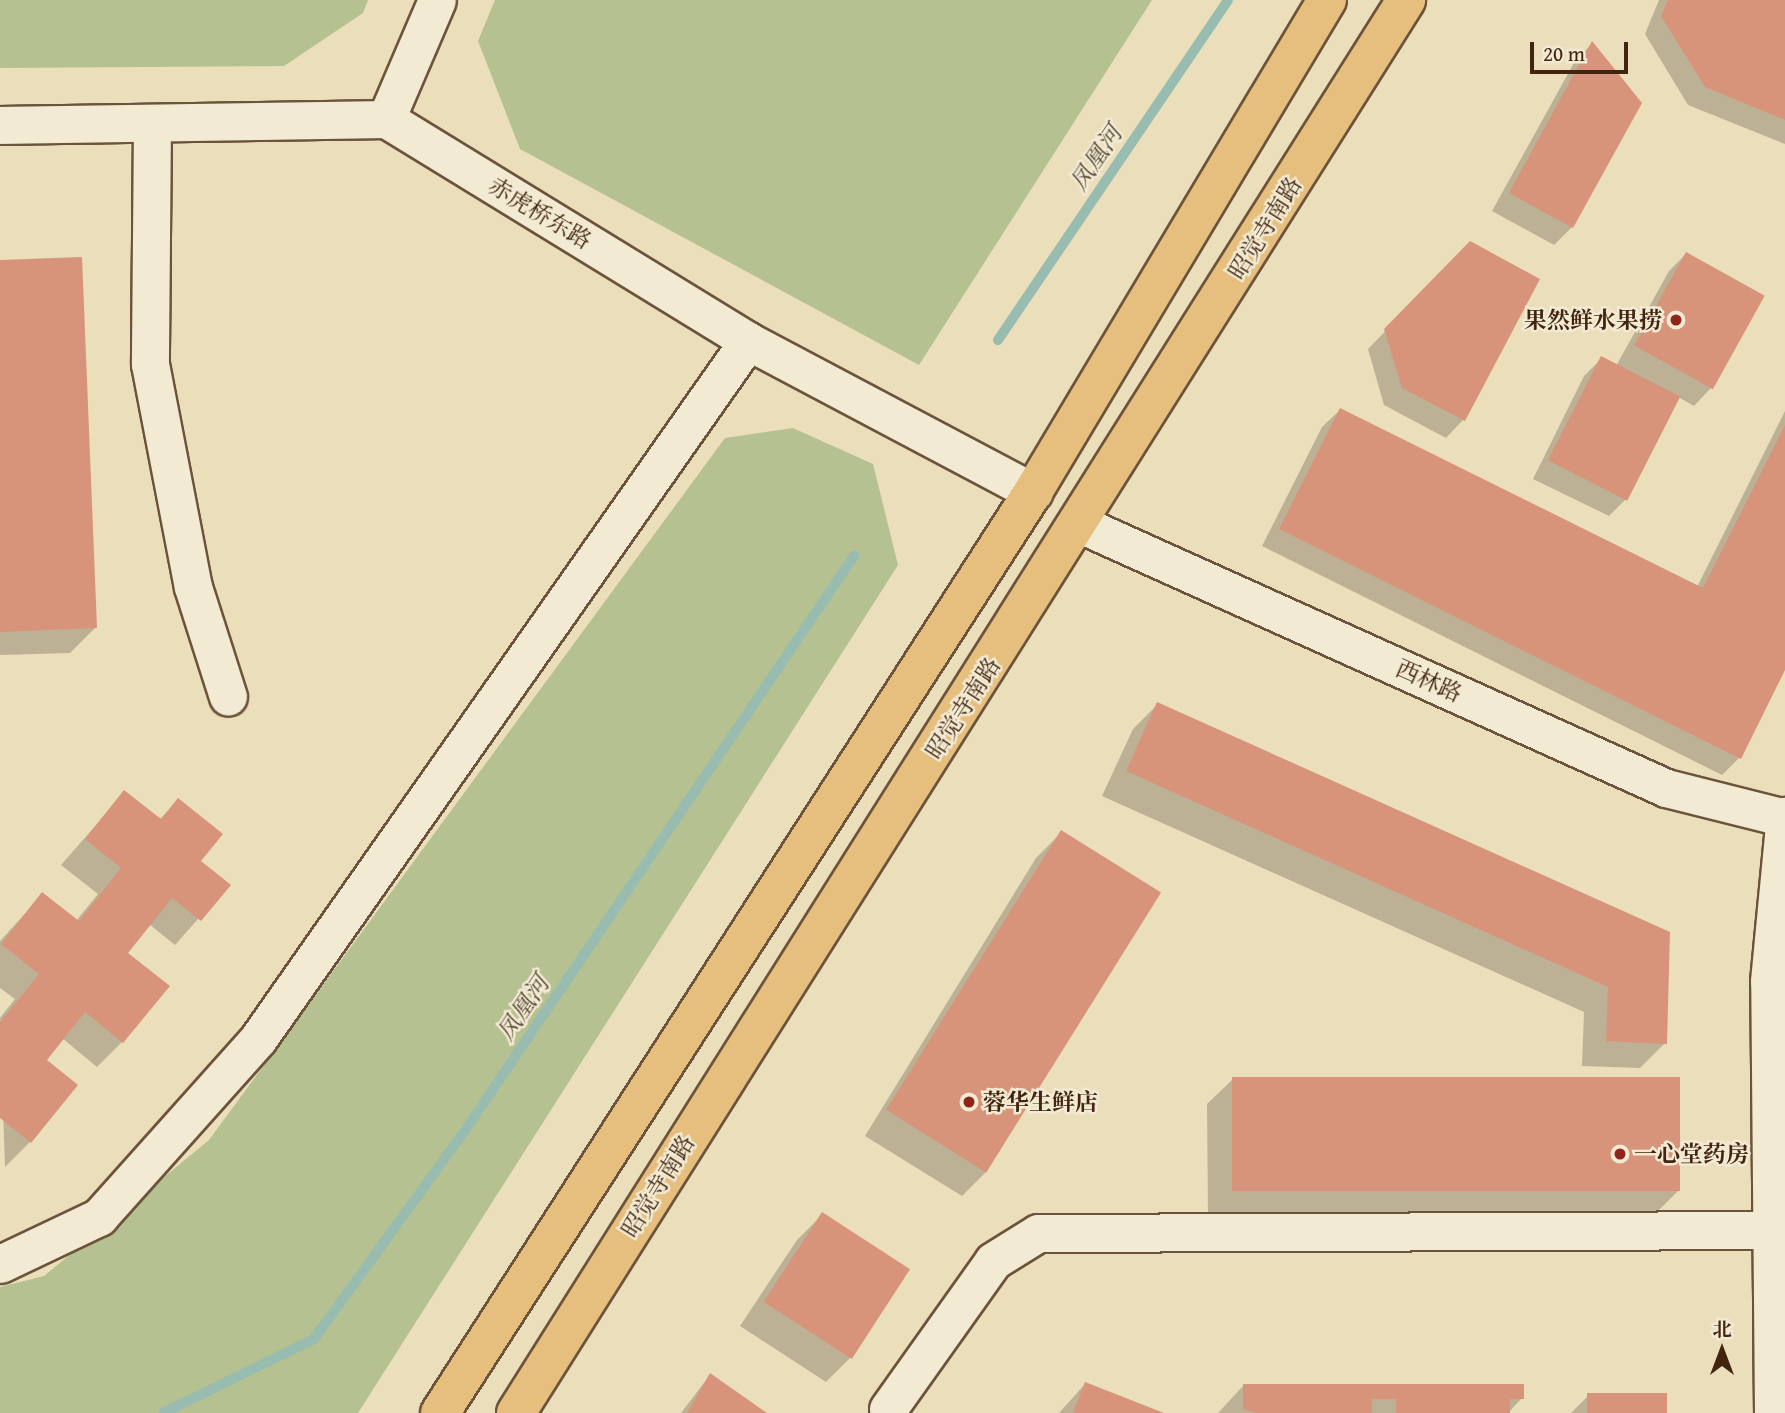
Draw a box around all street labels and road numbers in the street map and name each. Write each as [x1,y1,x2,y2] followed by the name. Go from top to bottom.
[484,172,596,254] street label: 赤虎桥东路
[1223,172,1307,284] street label: 昭觉寺南路
[920,652,1006,764] street label: 昭觉寺南路
[1392,654,1466,708] street label: 西林路
[616,1130,700,1242] street label: 昭觉寺南路

